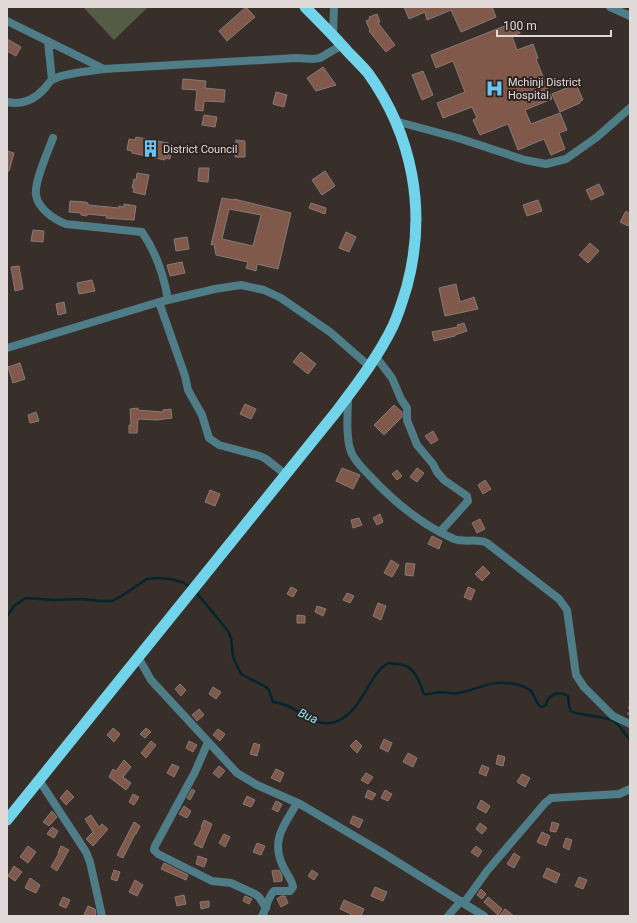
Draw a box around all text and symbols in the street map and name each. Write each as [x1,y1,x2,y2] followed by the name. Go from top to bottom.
[497,12,611,38] scale bar
[503,19,537,33] text: 100 m
[508,76,582,102] place label: Mchinji District Hospital
[485,78,505,98] hospital icon: Mchinji District Hospital
[140,139,160,159] building icon: District Council
[163,143,237,156] place label: District Council
[296,705,320,727] water label: Bua

